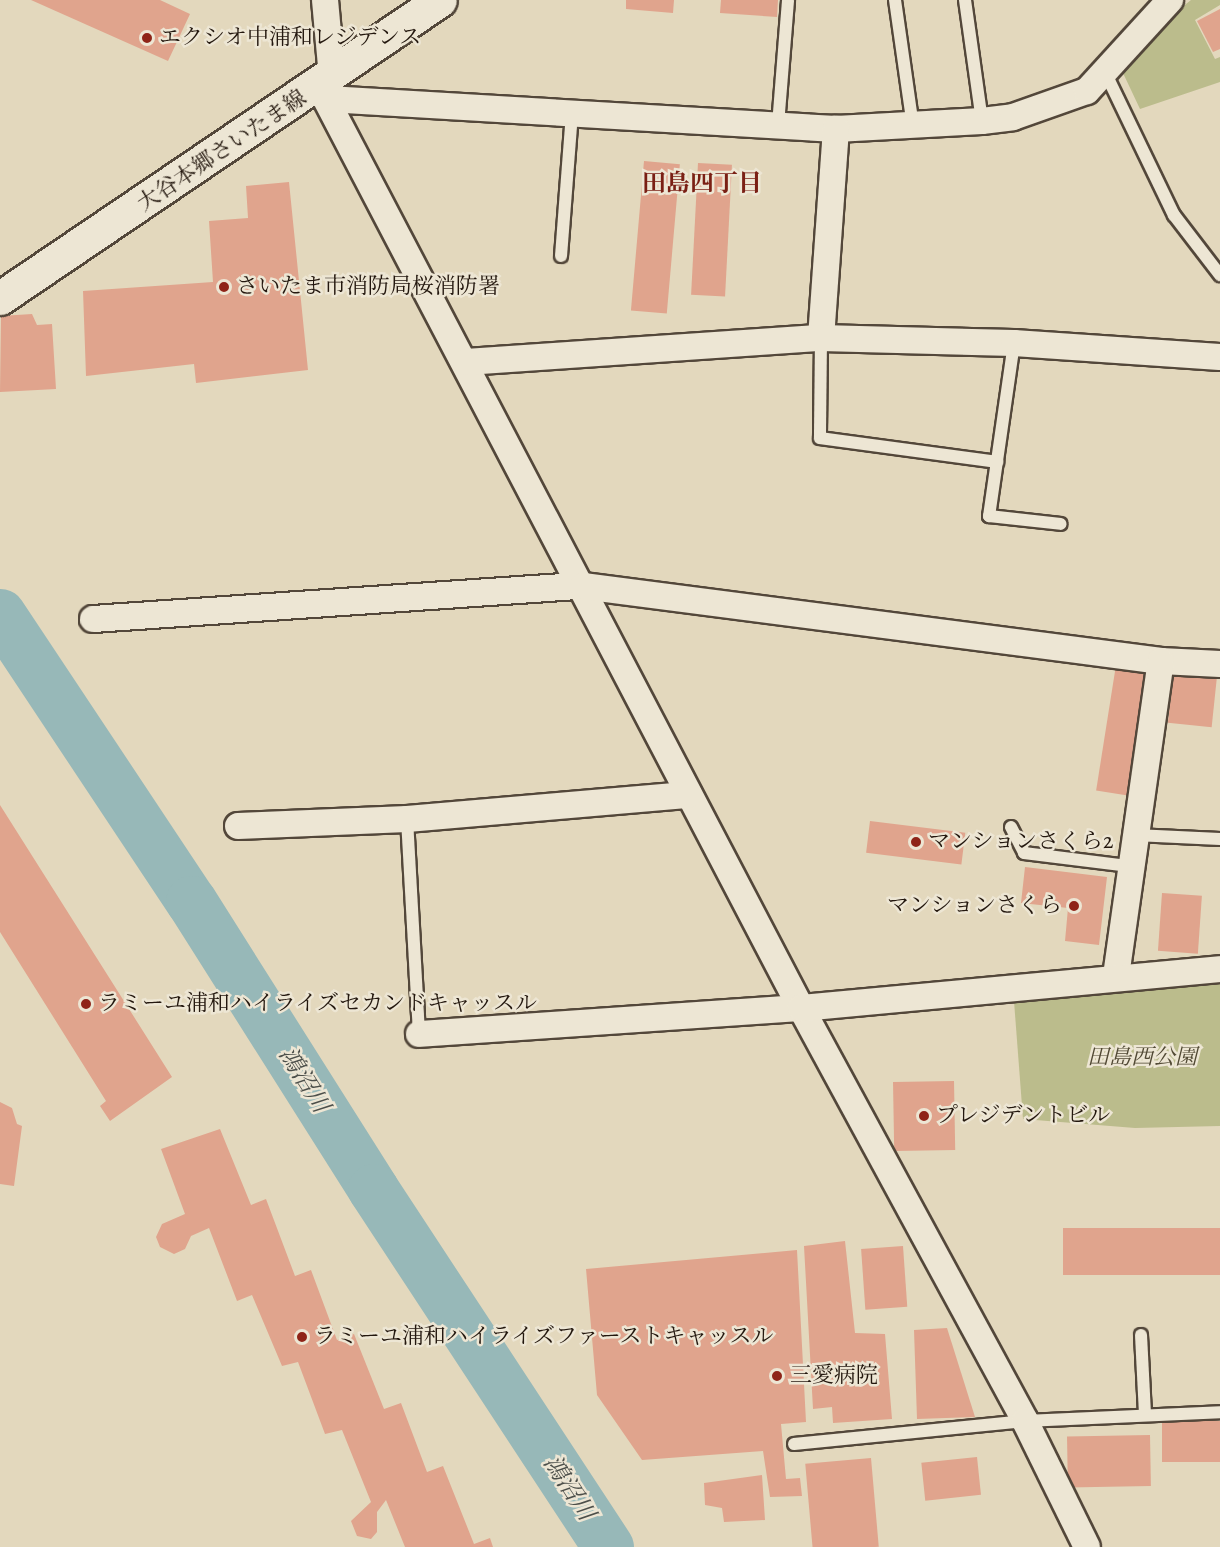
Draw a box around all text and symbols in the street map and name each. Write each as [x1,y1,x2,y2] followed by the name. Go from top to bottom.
[159,25,423,51] place label: エクシオ中浦和レジデンス
[140,31,154,45] marker: エクシオ中浦和レジデンス
[133,85,311,217] street label: 大谷本郷さいたま線
[642,170,762,198] district label: 田島四丁目
[236,274,500,300] place label: さいたま市消防局桜消防署
[217,280,231,294] marker: さいたま市消防局桜消防署
[928,829,1114,855] place label: マンションさくら2
[909,835,923,849] marker: マンションさくら2
[886,893,1062,919] place label: マンションさくら
[1067,899,1081,913] marker: マンションさくら
[98,991,538,1017] place label: ラミーユ浦和ハイライズセカンドキャッスル
[79,997,93,1011] marker: ラミーユ浦和ハイライズセカンドキャッスル
[273,1042,335,1118] water label: 鴻沼川
[1087,1045,1197,1071] park label: 田島西公園
[936,1103,1112,1129] place label: プレジデントビル
[917,1109,931,1123] marker: プレジデントビル
[314,1324,776,1350] place label: ラミーユ浦和ハイライズファーストキャッスル
[295,1330,309,1344] marker: ラミーユ浦和ハイライズファーストキャッスル
[790,1363,878,1389] place label: 三愛病院
[768,1367,786,1385] marker: 三愛病院
[537,1450,601,1526] water label: 鴻沼川

